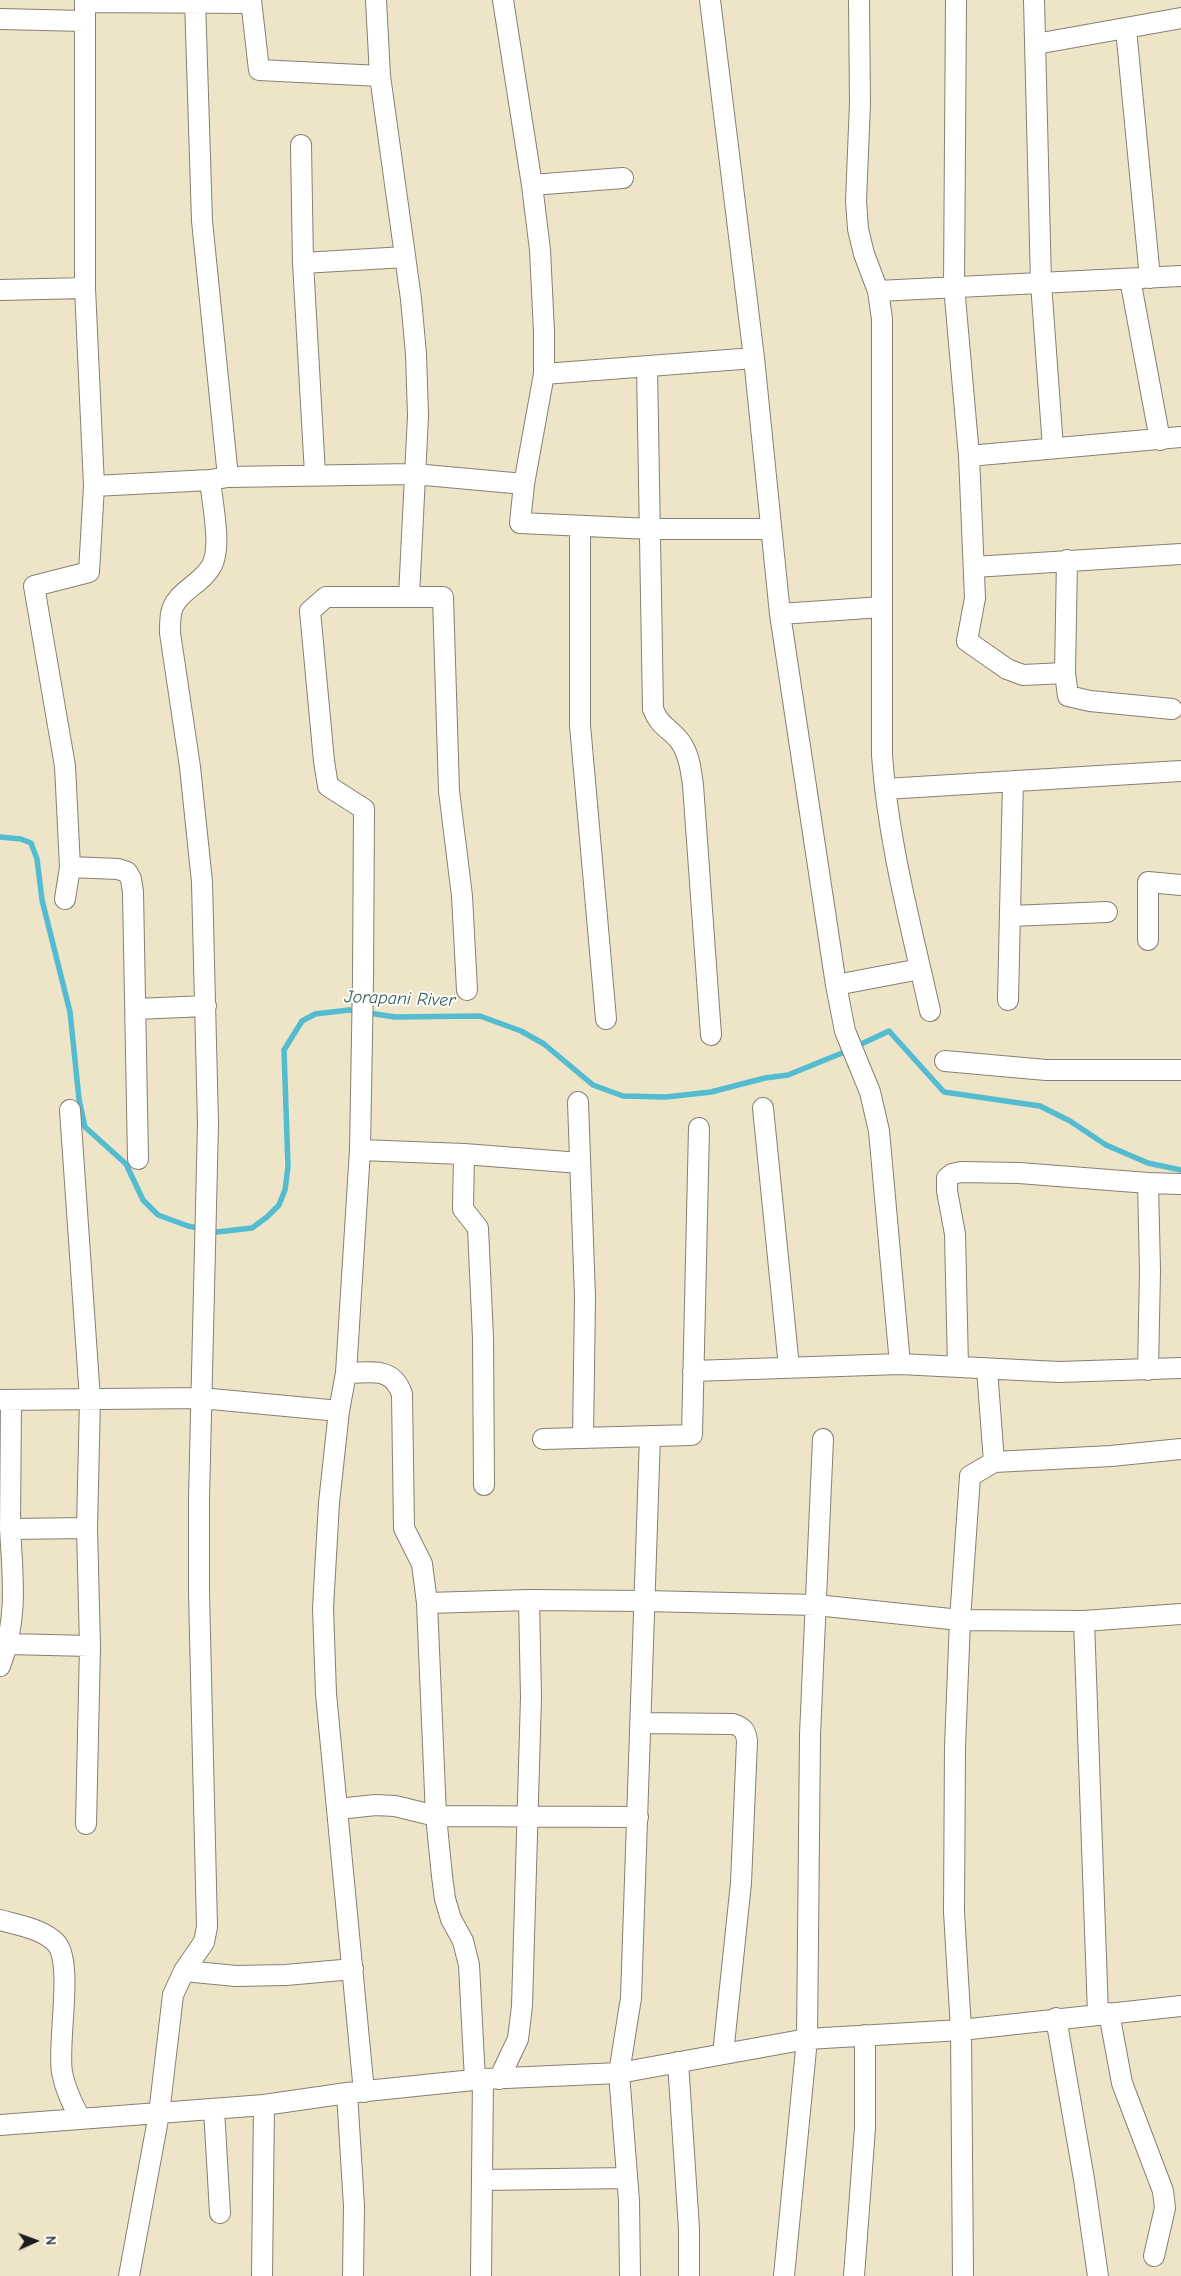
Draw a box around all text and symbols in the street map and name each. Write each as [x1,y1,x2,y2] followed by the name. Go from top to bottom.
[344,986,456,1012] water label: Jorapani River
[10,2216,60,2266] north arrow
[42,2236,59,2245] text: N

